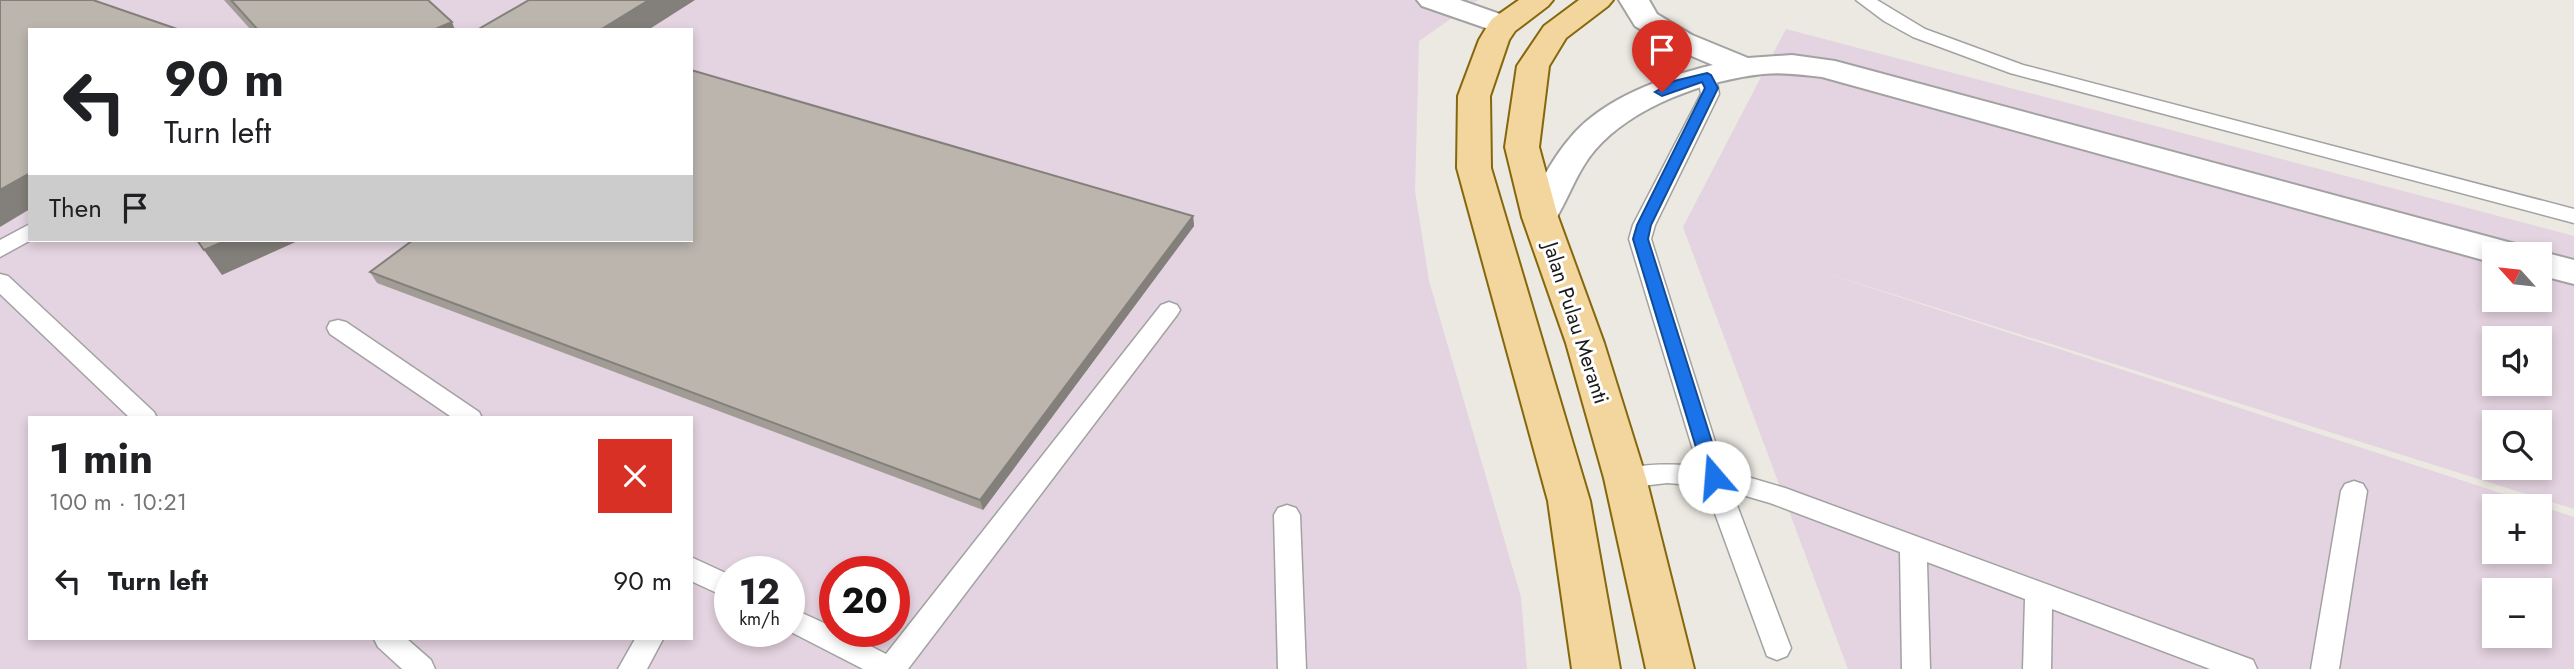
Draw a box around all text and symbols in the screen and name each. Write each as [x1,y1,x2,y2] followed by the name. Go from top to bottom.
[1632,20,1692,92] pin
[1643,31,1681,69] icon: arrive
[164,44,284,114] text: 90 m
[49,56,140,147] icon: left
[164,109,271,155] text: Turn left
[49,189,102,227] text: Then
[116,189,154,227] icon: arrive
[1535,235,1616,408] street label: Jalan Pulau Meranti
[2482,242,2552,312] north arrow
[2482,242,2552,648] map controls
[2482,326,2552,396] button: sound
[2482,410,2552,480] button: search
[49,428,153,489] text: 1 min
[598,439,672,513] button: close
[1677,440,1751,514] position arrow
[49,485,187,519] text: 100 m · 10:21
[2482,494,2552,564] button: +
[819,556,910,647] speed limit sign: 20
[49,562,87,600] icon: left
[108,562,208,600] text: Turn left
[613,562,672,600] text: 90 m
[739,567,780,617] text: 12
[2482,578,2552,648] button: −
[739,606,780,632] text: km/h

